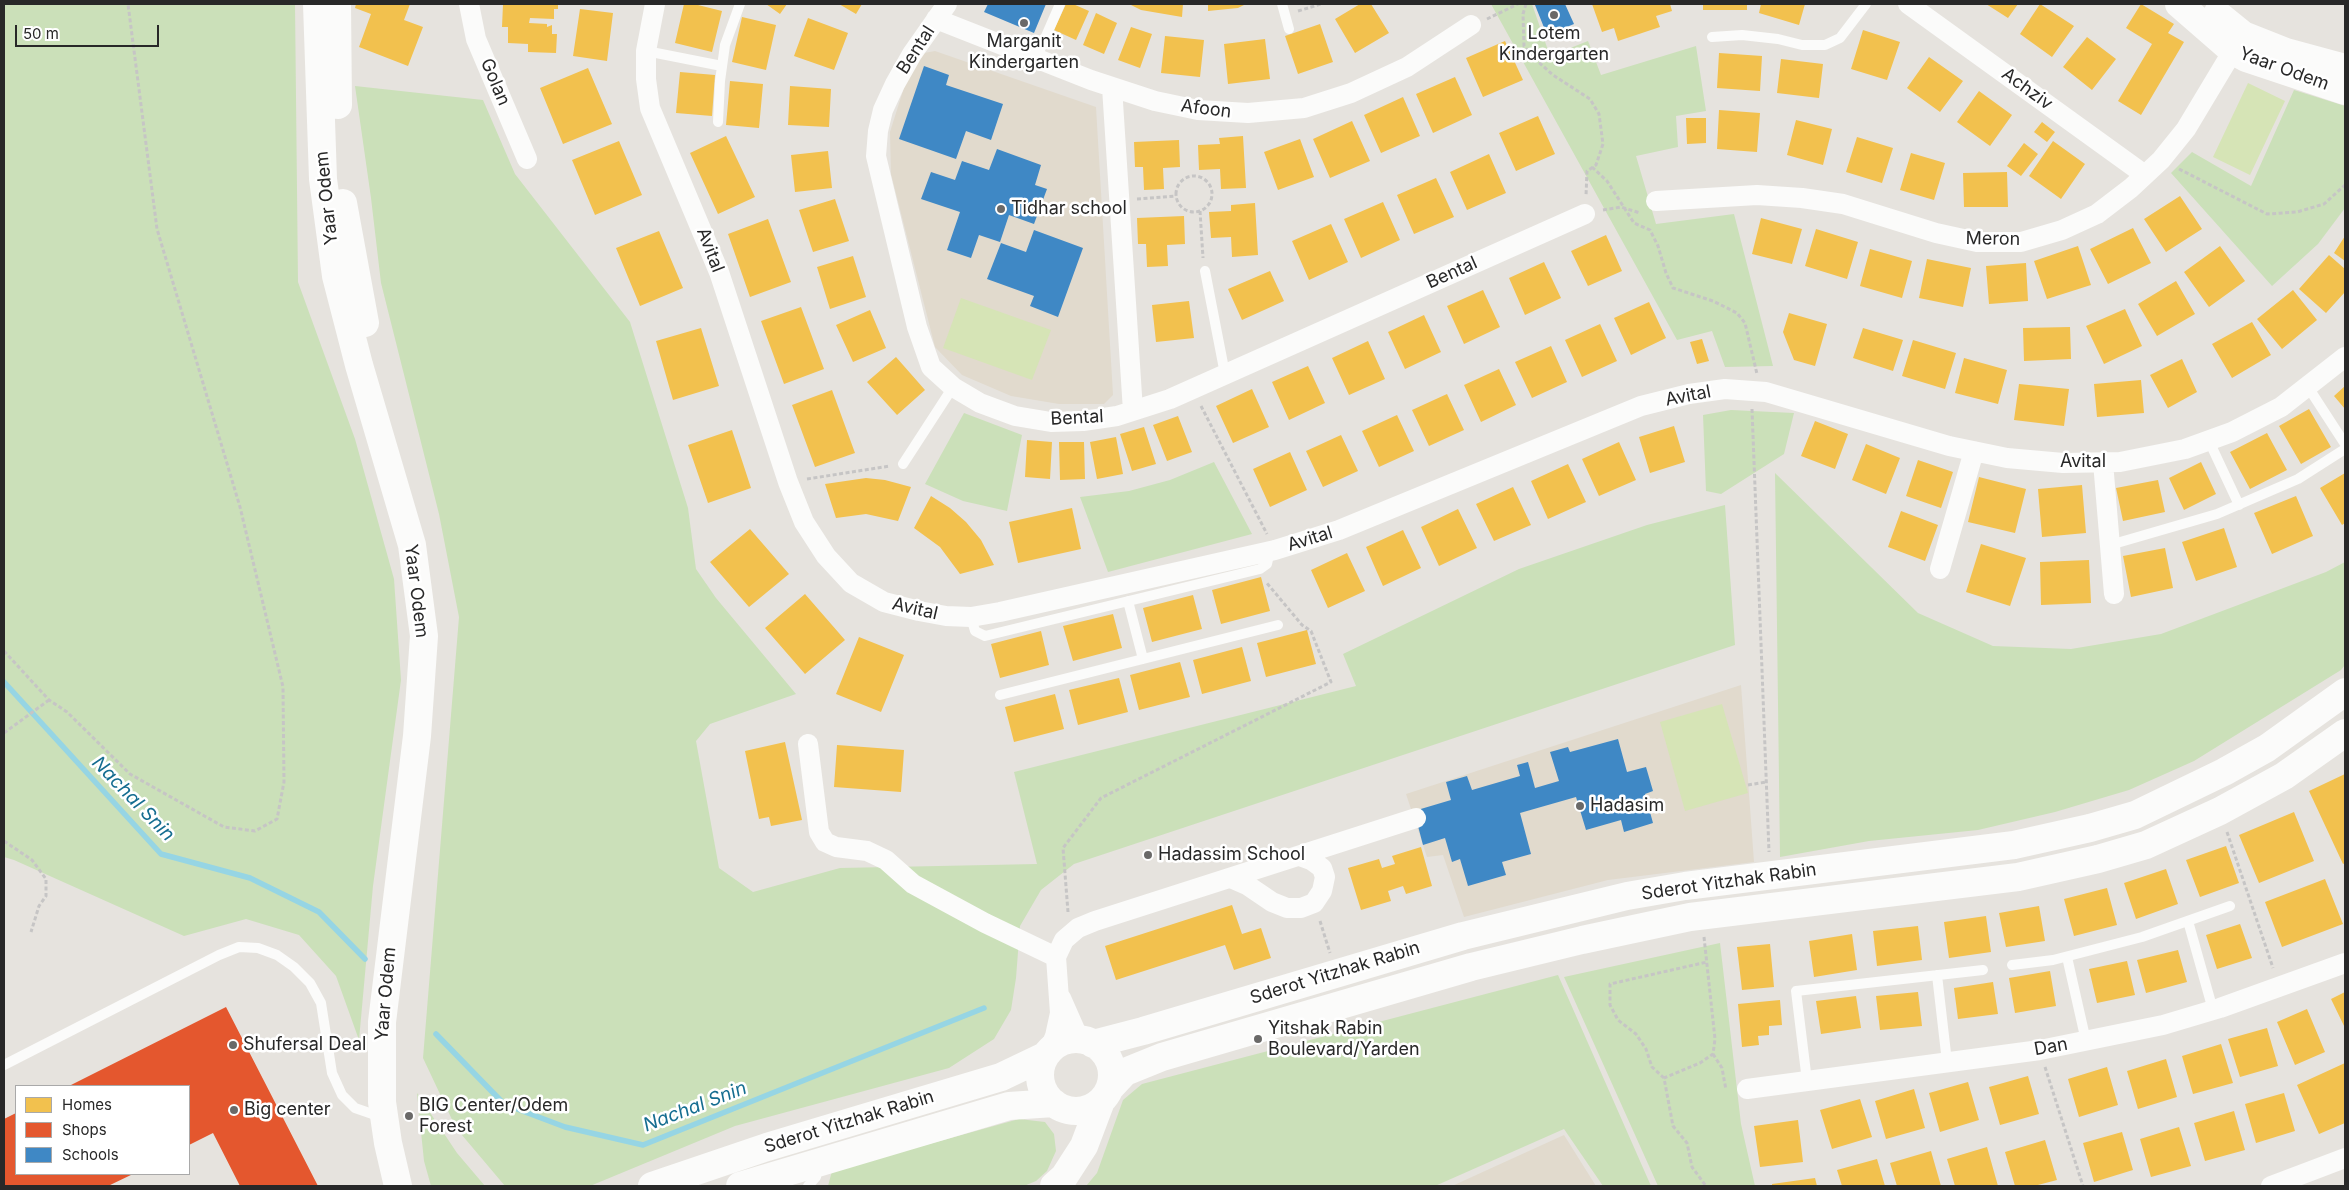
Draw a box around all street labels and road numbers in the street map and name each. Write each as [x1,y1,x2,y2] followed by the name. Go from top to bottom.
[892,22,940,78] street label: Bental
[2236,43,2332,95] street label: Yaar Odem
[475,55,515,109] street label: Golan
[1997,63,2057,115] street label: Achziv
[1179,95,1233,123] street label: Afoon
[311,150,343,246] street label: Yaar Odem
[692,225,728,275] street label: Avital
[1965,228,2021,250] street label: Meron
[1423,252,1481,294] street label: Bental
[1663,381,1713,411] street label: Avital
[1050,406,1104,430] street label: Bental
[2060,451,2106,473] street label: Avital
[1285,522,1335,556] street label: Avital
[400,543,432,639] street label: Yaar Odem
[890,593,940,625] street label: Avital
[1640,859,1818,905] street label: Sderot Yitzhak Rabin
[1247,937,1423,1009] street label: Sderot Yitzhak Rabin
[371,946,401,1042] street label: Yaar Odem
[2033,1033,2069,1061] street label: Dan
[761,1086,937,1158] street label: Sderot Yitzhak Rabin

